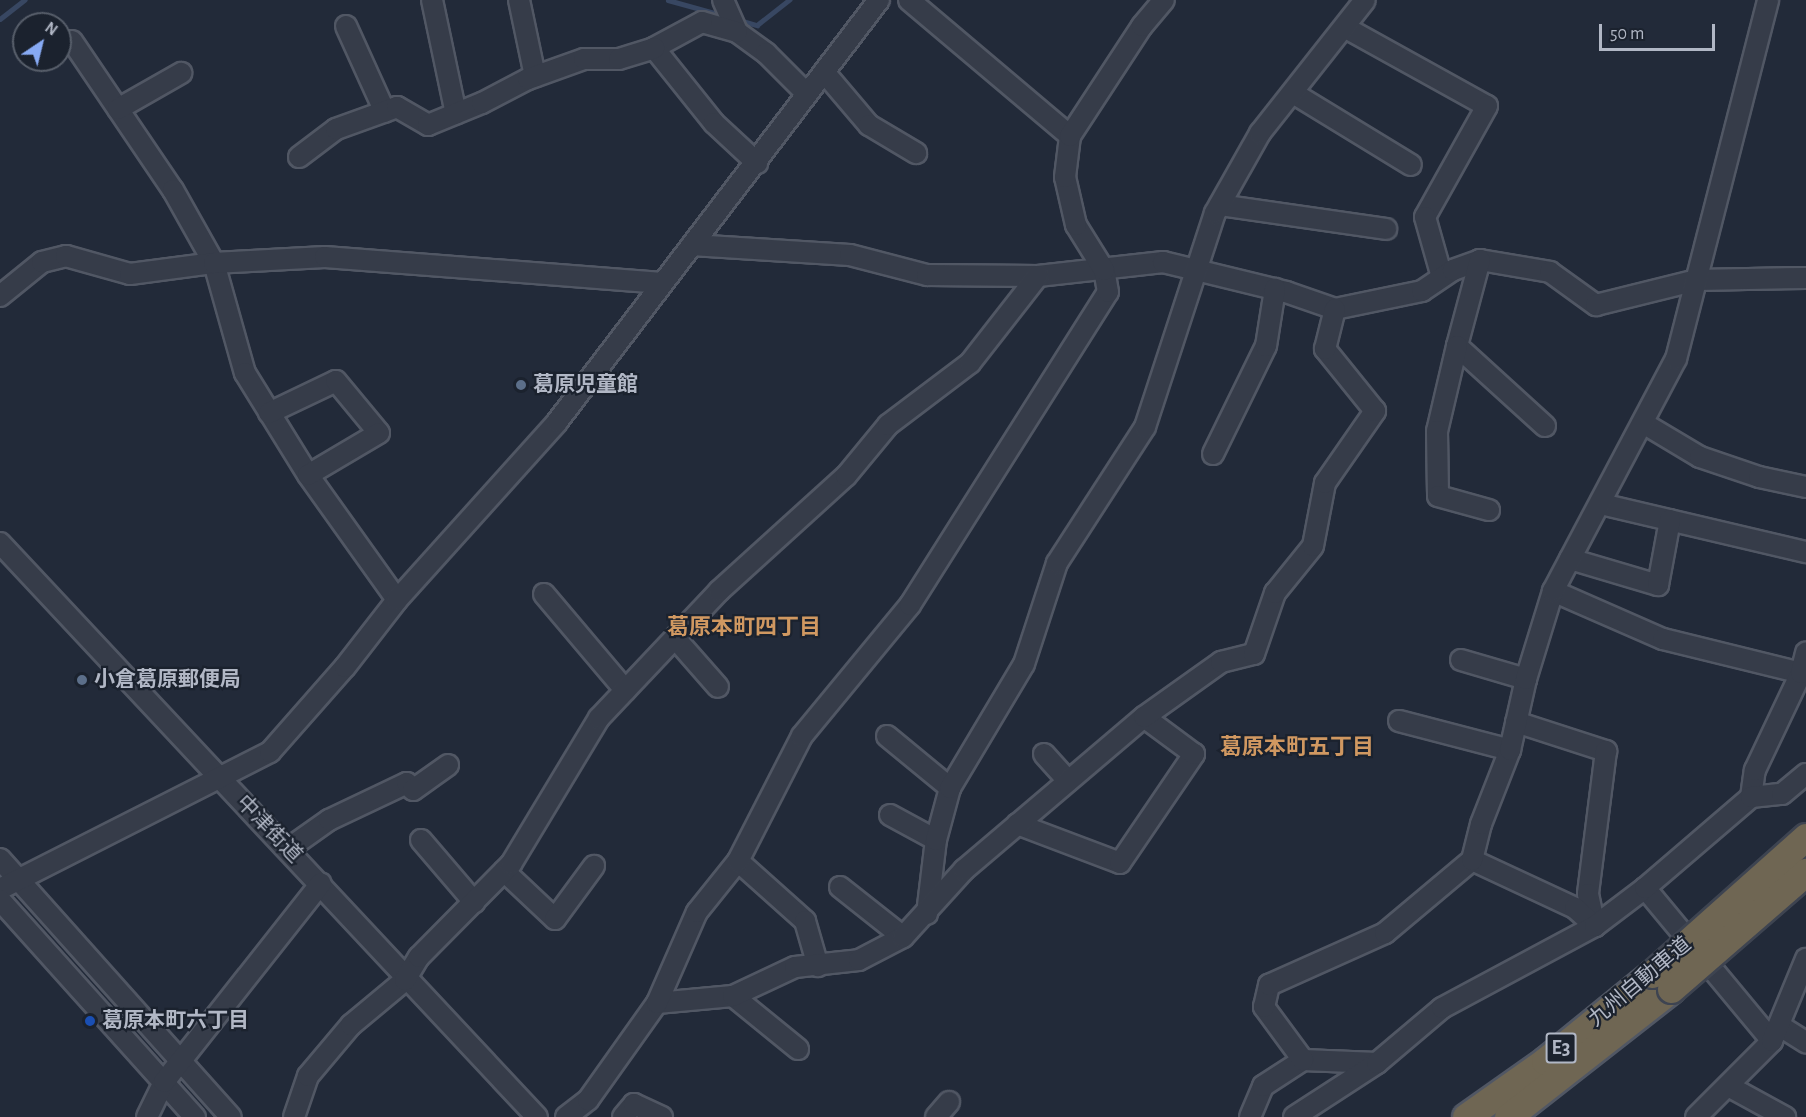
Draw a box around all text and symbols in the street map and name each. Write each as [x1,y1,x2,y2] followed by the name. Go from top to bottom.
[12,12,72,72] north arrow
[1602,12,1718,50] scale bar
[42,19,60,39] text: N
[1610,25,1644,43] text: 50 m
[533,372,638,398] place label: 葛原児童館
[514,378,528,392] marker: 葛原児童館
[667,615,821,641] district label: 葛原本町四丁目
[94,667,241,693] place label: 小倉葛原郵便局
[75,673,89,687] marker: 小倉葛原郵便局
[1220,735,1374,761] district label: 葛原本町五丁目
[231,790,307,868] street label: 中津街道
[1584,932,1696,1032] street label: 九州自動車道
[102,1008,249,1034] place label: 葛原本町六丁目
[83,1014,97,1028] marker: 葛原本町六丁目
[1544,1031,1578,1065] road number: E3

